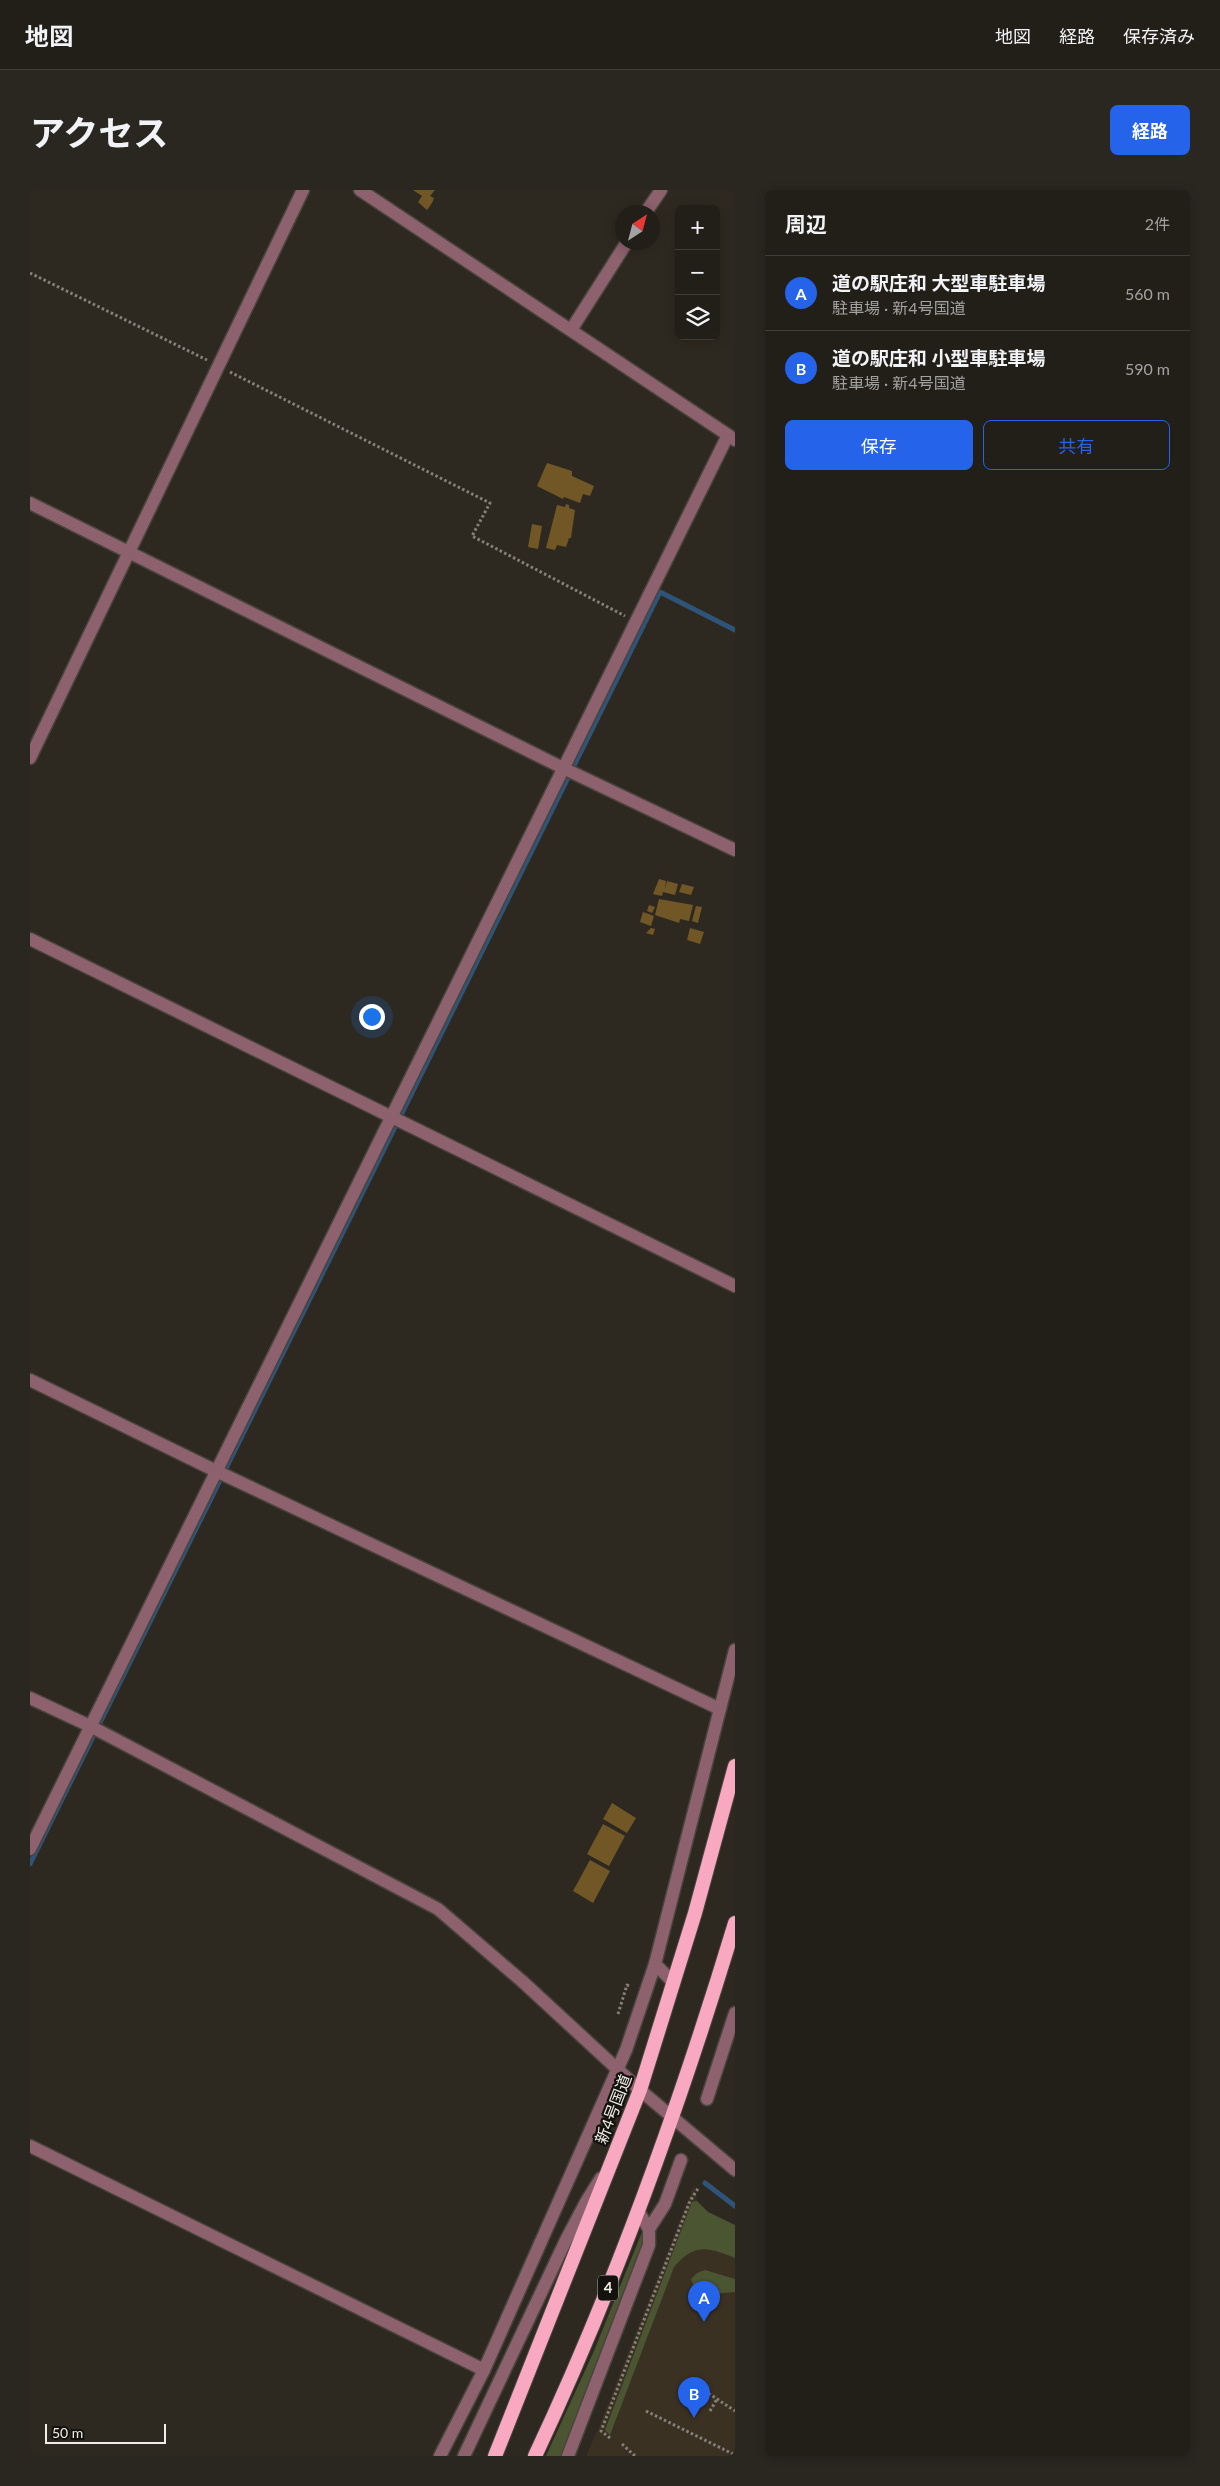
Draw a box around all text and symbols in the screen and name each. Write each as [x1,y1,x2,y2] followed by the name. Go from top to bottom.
[25,21,73,50] text: 地図
[995,25,1031,47] text: 地図
[1059,25,1095,47] text: 経路
[1123,25,1195,47] text: 保存済み
[1110,105,1190,155] button: 経路
[30,111,168,153] text: アクセス
[615,205,660,250] north arrow
[675,205,720,340] map controls
[675,205,720,250] button: +
[785,211,827,236] text: 周辺
[1145,214,1170,233] text: 2件
[675,250,720,295] button: −
[832,271,1046,294] text: 道の駅庄和 大型車駐車場
[795,284,807,303] text: A
[1125,284,1170,303] text: 560 m
[675,295,720,340] button: layers
[832,298,966,317] text: 駐車場 · 新4号国道
[832,346,1046,369] text: 道の駅庄和 小型車駐車場
[796,359,806,378] text: B
[1125,359,1170,378] text: 590 m
[832,373,966,392] text: 駐車場 · 新4号国道
[785,420,973,470] button: 保存
[983,420,1170,470] button: 共有
[359,1004,385,1030] your location
[591,2071,635,2146] street label: 新4号国道
[598,2276,618,2300] road number: 4
[688,2281,720,2322] pin: A
[678,2377,710,2418] pin: B
[45,2421,166,2444] scale bar
[52,2424,83,2441] text: 50 m

